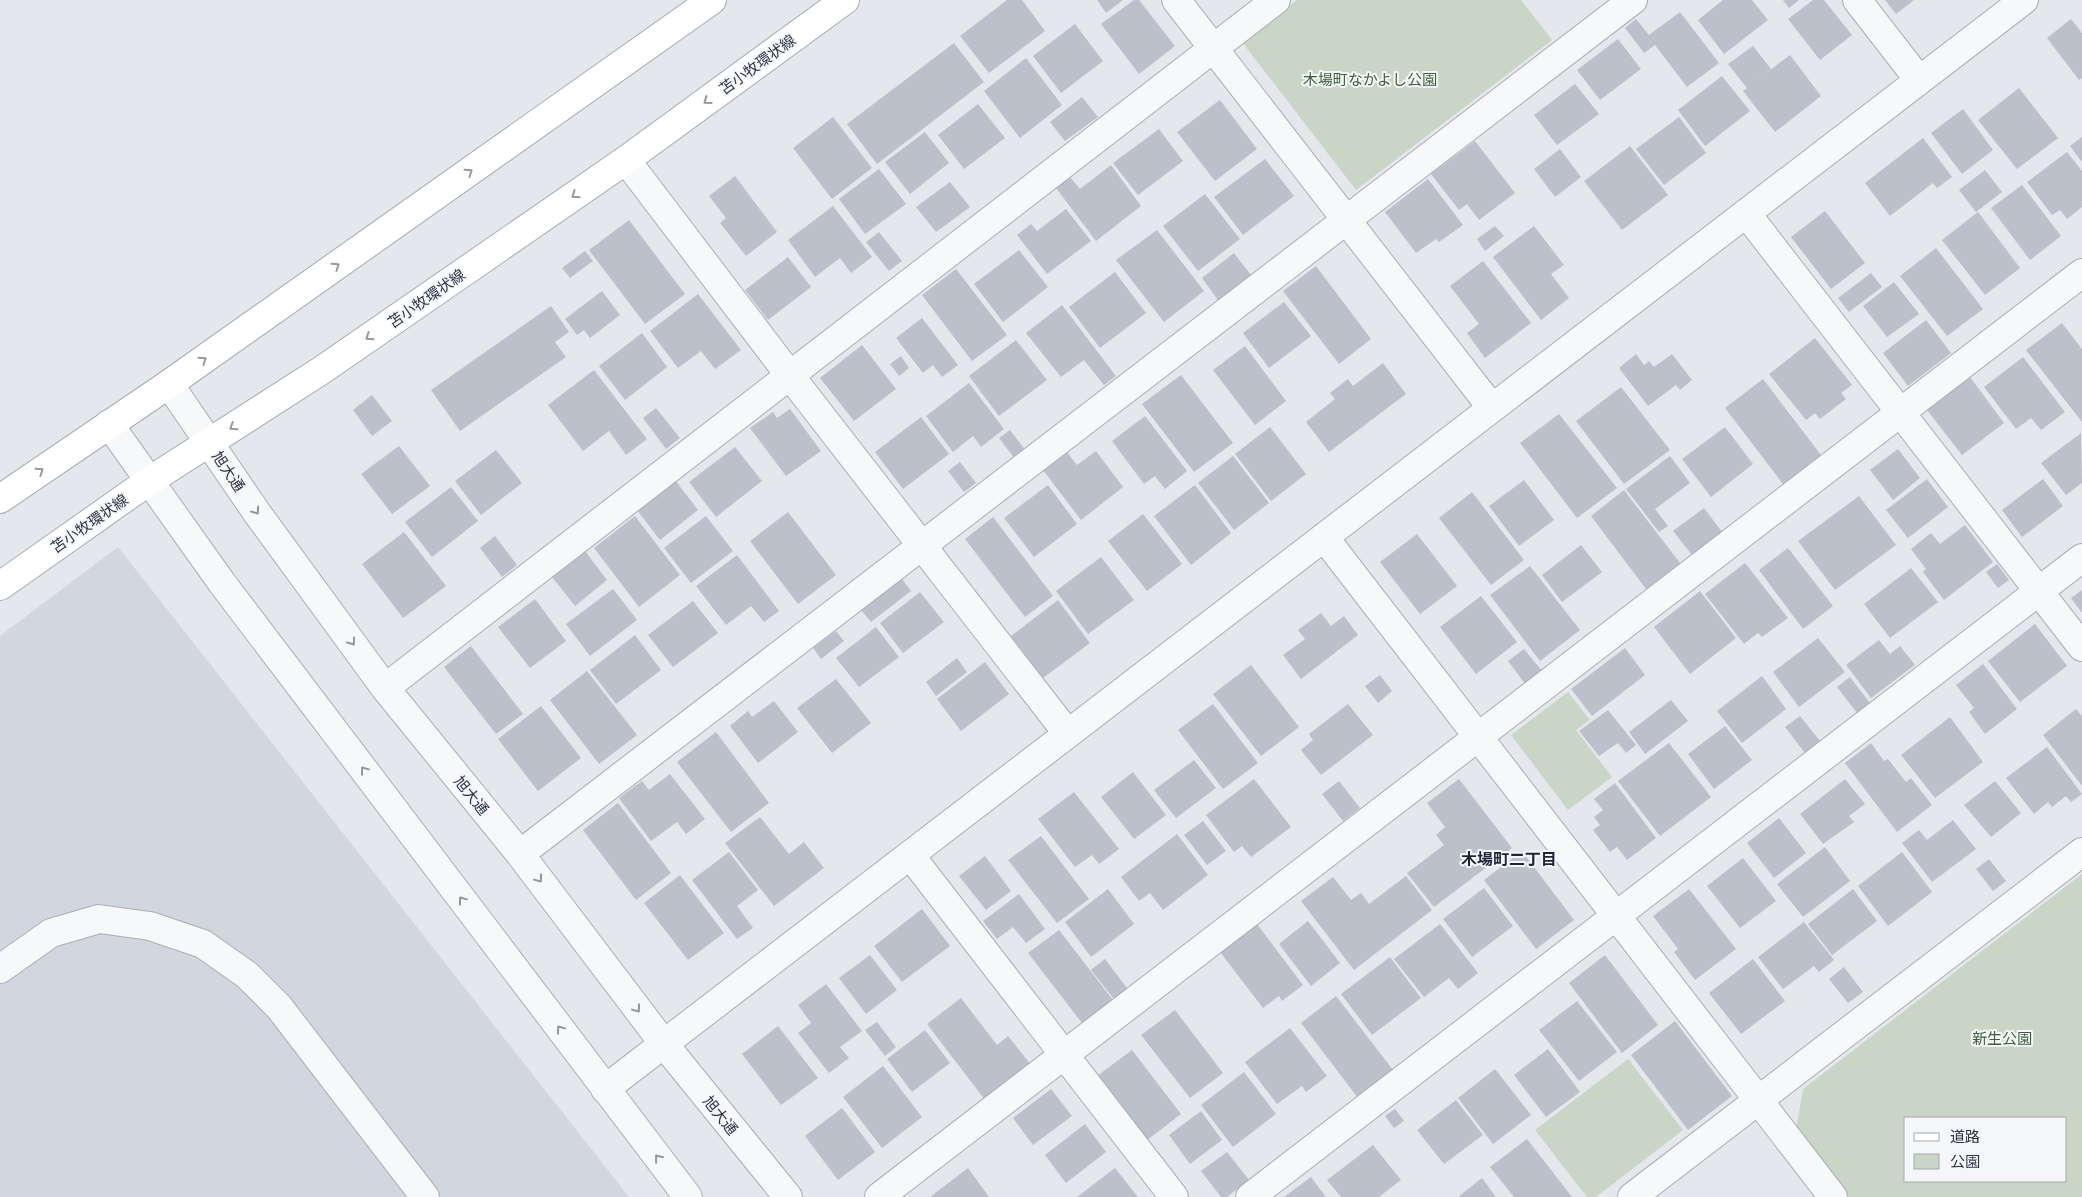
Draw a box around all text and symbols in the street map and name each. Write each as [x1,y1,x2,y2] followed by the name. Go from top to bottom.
[715,30,799,98] street label: 苫小牧環状線
[1303,70,1437,88] park label: 木場町なかよし公園
[703,95,713,104] one-way arrow
[463,169,472,178] one-way arrow
[571,189,580,199] one-way arrow
[330,263,340,272] one-way arrow
[384,265,468,331] street label: 苫小牧環状線
[365,331,375,340] one-way arrow
[197,357,207,366] one-way arrow
[230,421,239,430] one-way arrow
[209,447,249,495] street label: 旭大通
[34,468,44,477] one-way arrow
[47,490,131,556] street label: 苫小牧環状線
[250,505,259,515] one-way arrow
[346,636,354,645] one-way arrow
[361,767,369,776] one-way arrow
[451,772,493,818] street label: 旭大通
[1461,849,1557,868] district label: 木場町二丁目
[533,873,542,883] one-way arrow
[459,897,467,906] one-way arrow
[631,1003,640,1013] one-way arrow
[557,1026,565,1035] one-way arrow
[1972,1029,2032,1047] park label: 新生公園
[700,1092,742,1138] street label: 旭大通
[1904,1117,2067,1182] legend
[1950,1127,1980,1145] text: 道路
[1950,1152,1980,1170] text: 公園
[656,1155,664,1164] one-way arrow

